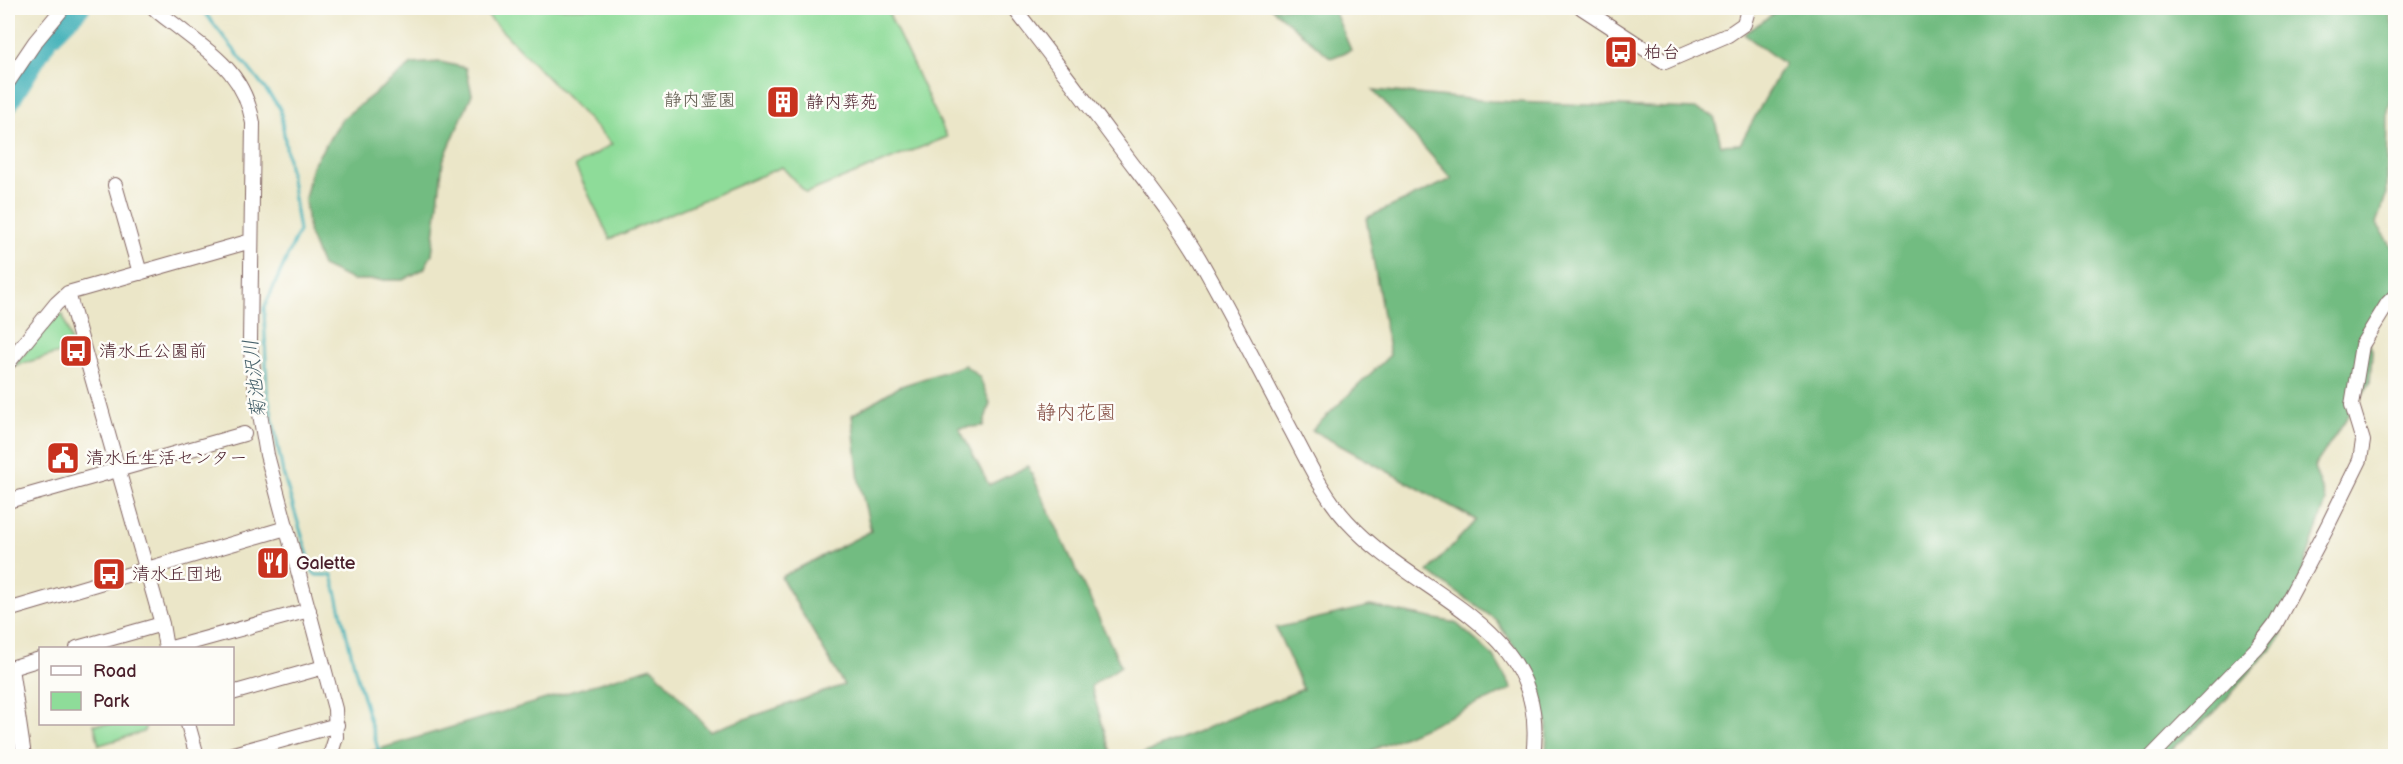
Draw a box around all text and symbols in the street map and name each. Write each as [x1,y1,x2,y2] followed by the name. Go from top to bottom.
[1603,34,1639,70] bus stop icon: 柏台
[1644,42,1680,63] place label: 柏台
[765,84,801,120] building icon: 静内葬苑
[664,90,736,111] park label: 静内霊園
[806,92,878,113] place label: 静内葬苑
[58,333,94,369] bus stop icon: 清水丘公園前
[239,338,271,420] water label: 菊池沢川
[99,341,207,362] place label: 清水丘公園前
[1036,401,1116,425] district label: 静内花園
[45,440,81,476] public building icon: 清水丘生活センター
[86,448,247,469] place label: 清水丘生活センター
[255,545,291,581] restaurant icon: Galette
[296,553,356,574] place label: Galette
[91,556,127,592] bus stop icon: 清水丘団地
[132,564,222,585] place label: 清水丘団地
[39,647,234,725] legend
[93,661,137,682] text: Road
[93,691,129,712] text: Park

